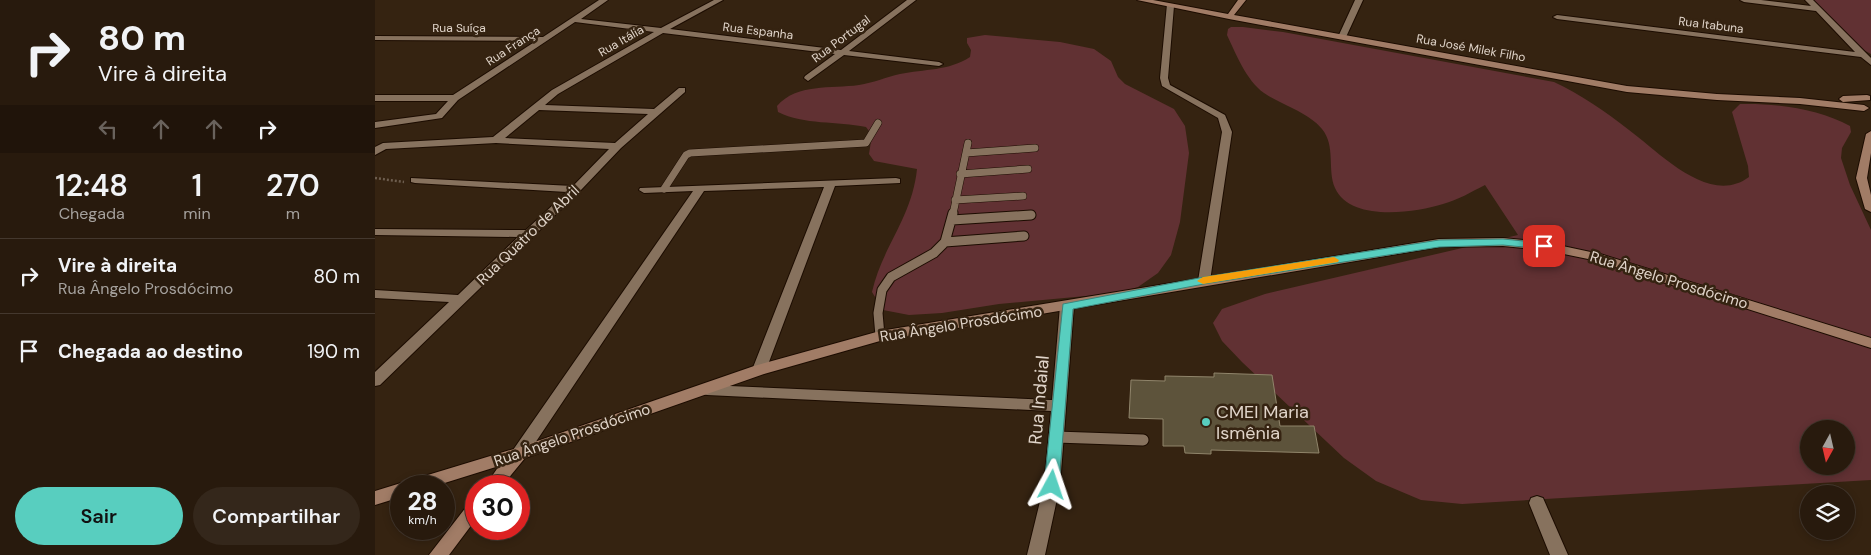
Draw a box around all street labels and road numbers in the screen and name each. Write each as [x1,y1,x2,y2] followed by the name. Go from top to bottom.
[808,12,874,66] street label: Rua Portugal
[1677,13,1745,37] street label: Rua Itabuna
[722,19,794,43] street label: Rua Espanha
[432,20,486,36] street label: Rua Suíça
[595,22,647,60] street label: Rua Itália
[483,23,543,69] street label: Rua França
[1415,31,1527,65] street label: Rua José Milek Filho
[472,181,584,289] street label: Rua Quatro de Abril
[1588,246,1751,314] street label: Rua Ângelo Prosdócimo
[878,301,1044,347] street label: Rua Ângelo Prosdócimo
[1023,354,1055,446] street label: Rua Indaial
[491,399,653,471] street label: Rua Ângelo Prosdócimo

